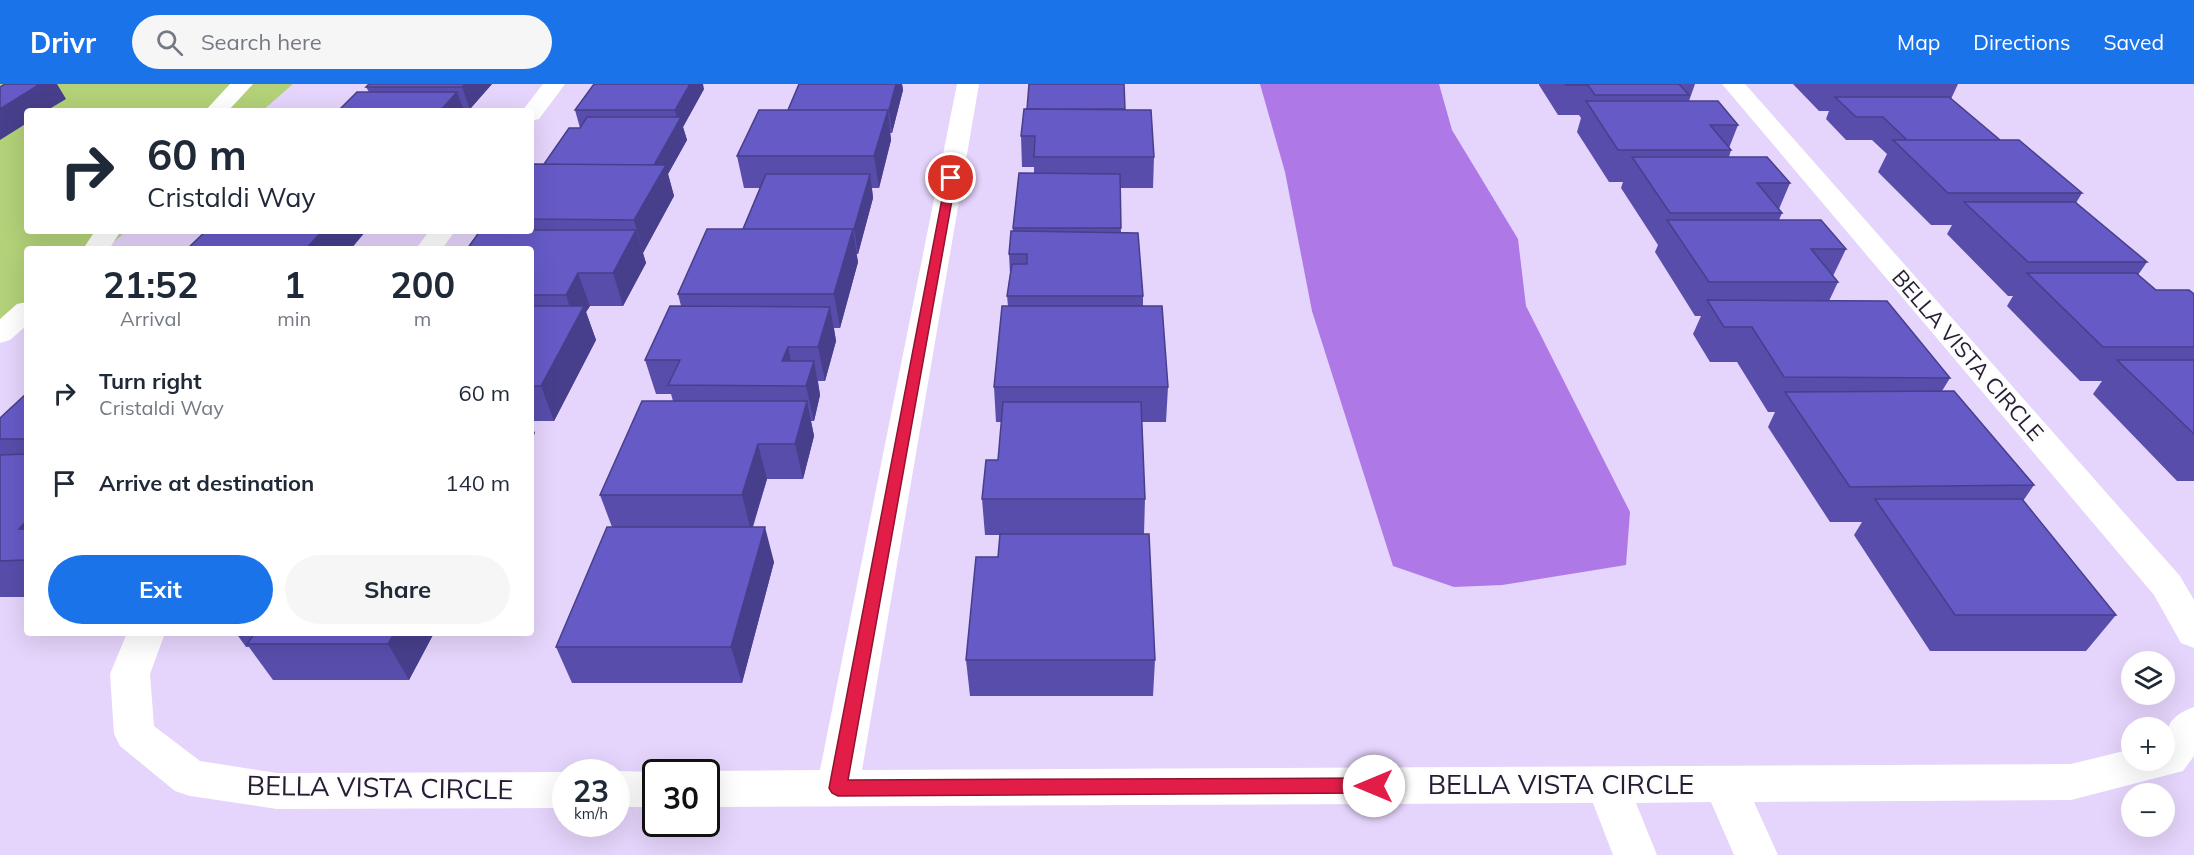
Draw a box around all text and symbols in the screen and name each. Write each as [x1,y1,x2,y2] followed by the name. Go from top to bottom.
[132,15,552,69] search box
[30,25,96,60] text: Drivr
[153,26,186,59] icon: search
[201,28,322,56] text: Search here
[1897,29,1940,55] text: Map
[1973,29,2070,55] text: Directions
[2103,29,2164,55] text: Saved
[147,128,247,181] text: 60 m
[48,132,126,210] icon: right
[925,152,976,203] pin
[934,161,967,194] icon: arrive
[147,180,316,214] text: Cristaldi Way
[103,262,198,307] text: 21:52
[283,262,305,307] text: 1
[390,262,455,307] text: 200
[1886,264,2050,446] street label: BELLA VISTA CIRCLE
[120,306,181,331] text: Arrival
[277,306,311,331] text: min
[414,306,431,331] text: m
[99,367,202,395] text: Turn right
[48,377,81,410] icon: right
[459,379,510,407] text: 60 m
[99,395,224,420] text: Cristaldi Way
[48,467,81,500] icon: arrive
[99,469,314,497] text: Arrive at destination
[445,469,510,497] text: 140 m
[48,555,273,624] button: Exit
[285,555,510,624] button: Share
[2121,651,2175,837] map controls
[2121,651,2175,705] button: layers
[2121,717,2175,771] button: +
[1342,754,1406,818] position arrow
[642,759,720,837] speed limit sign: 30
[1428,767,1694,801] street label: BELLA VISTA CIRCLE
[246,768,514,806] street label: BELLA VISTA CIRCLE
[573,772,609,810] text: 23
[2121,783,2175,837] button: −
[574,804,608,823] text: km/h

